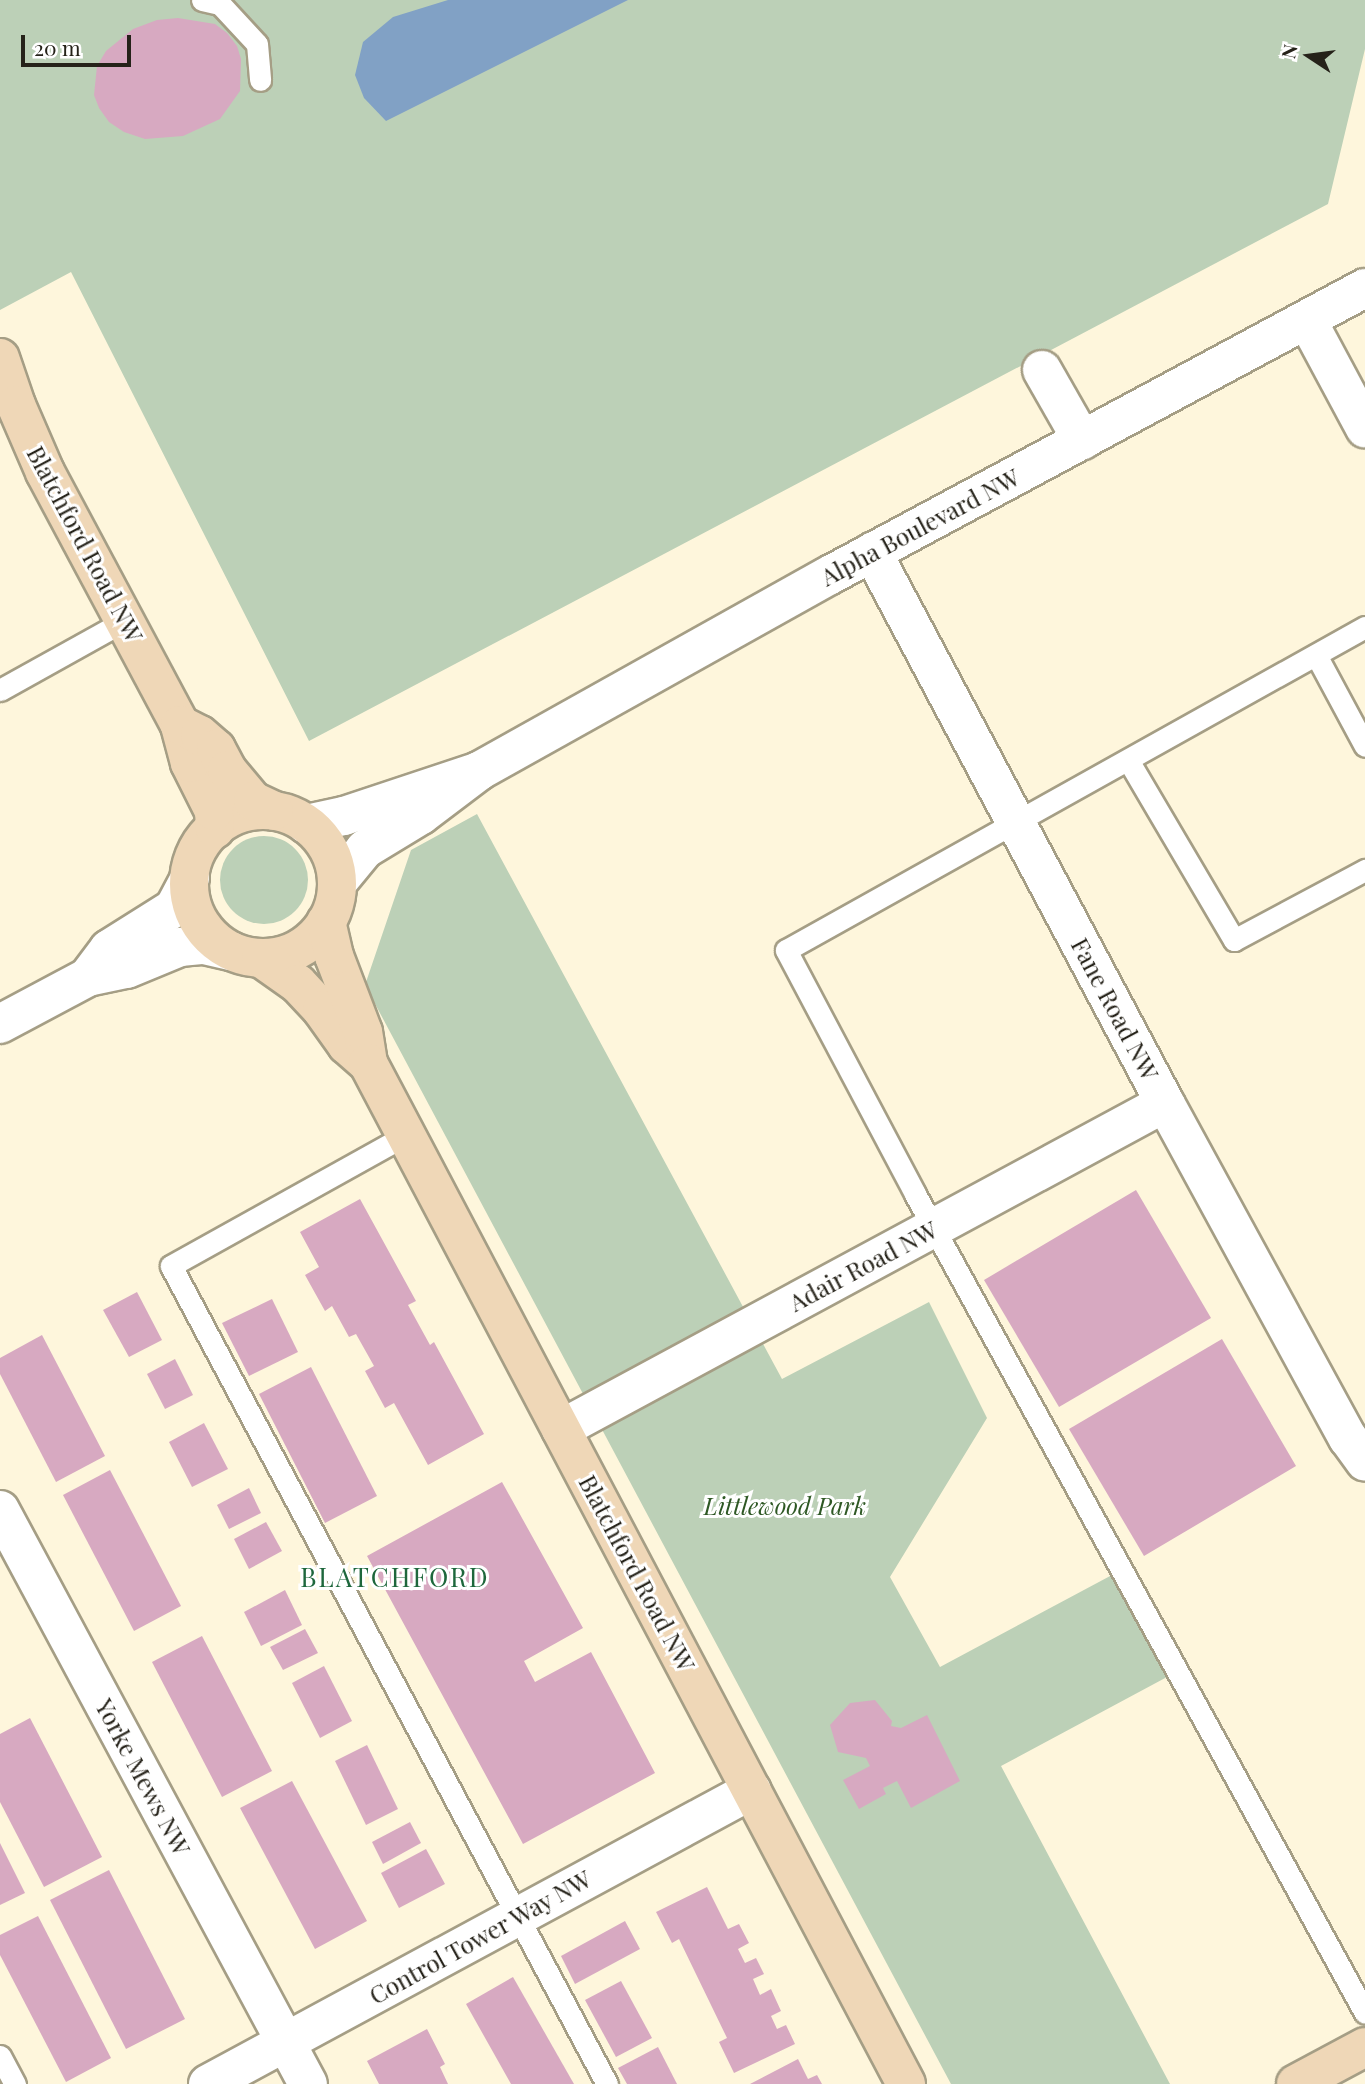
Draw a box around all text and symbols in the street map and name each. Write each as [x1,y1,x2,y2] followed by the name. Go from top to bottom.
[24,21,135,65] scale bar
[1274,21,1344,91] north arrow
[34,33,81,61] text: 20 m
[1274,42,1303,61] text: N
[21,441,149,647] street label: Blatchford Road NW
[816,462,1024,592] street label: Alpha Boulevard NW
[1065,933,1165,1085] street label: Fane Road NW
[784,1215,942,1317] street label: Adair Road NW
[573,1470,701,1676] street label: Blatchford Road NW
[704,1492,866,1520] park label: Littlewood Park
[302,1561,488,1593] district label: BLATCHFORD
[90,1694,196,1860] street label: Yorke Mews NW
[363,1863,597,2011] street label: Control Tower Way NW

